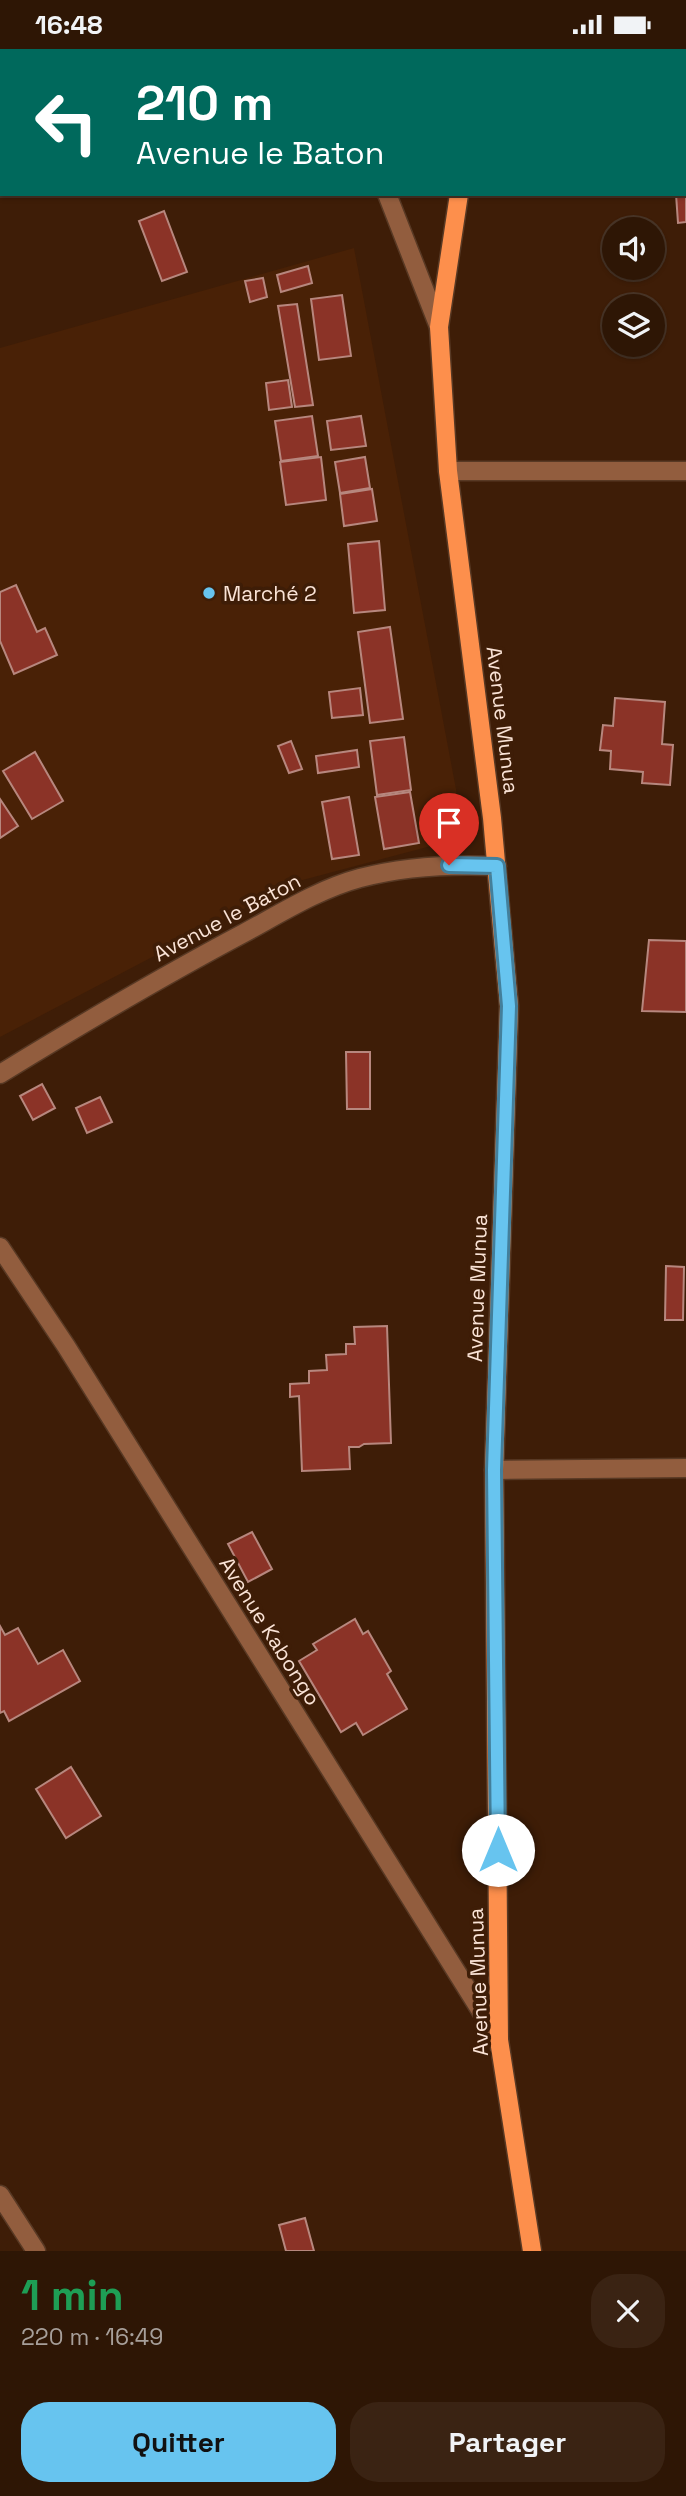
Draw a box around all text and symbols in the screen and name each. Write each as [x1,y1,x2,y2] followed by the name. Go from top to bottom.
[35,8,103,42] text: 16:48
[136,72,273,134] text: 210 m
[21,77,112,168] icon: left
[136,133,384,173] text: Avenue le Baton
[602,217,665,357] map controls
[602,217,665,280] button: sound
[602,294,665,357] button: layers
[223,580,317,607] place label: Marché 2
[201,585,217,601] marker: Marché 2
[481,645,525,795] street label: Avenue Munua
[419,793,479,865] pin
[430,804,468,842] icon: arrive
[149,867,305,967] street label: Avenue le Baton
[461,1213,493,1363] street label: Avenue Munua
[213,1552,327,1710] street label: Avenue Kabongo
[461,1813,535,1887] position arrow
[462,1907,494,2057] street label: Avenue Munua
[21,2269,124,2322] text: 1 min
[591,2274,665,2348] button: close
[21,2322,163,2352] text: 220 m · 16:49
[21,2402,336,2482] button: Quitter
[350,2402,665,2482] button: Partager

